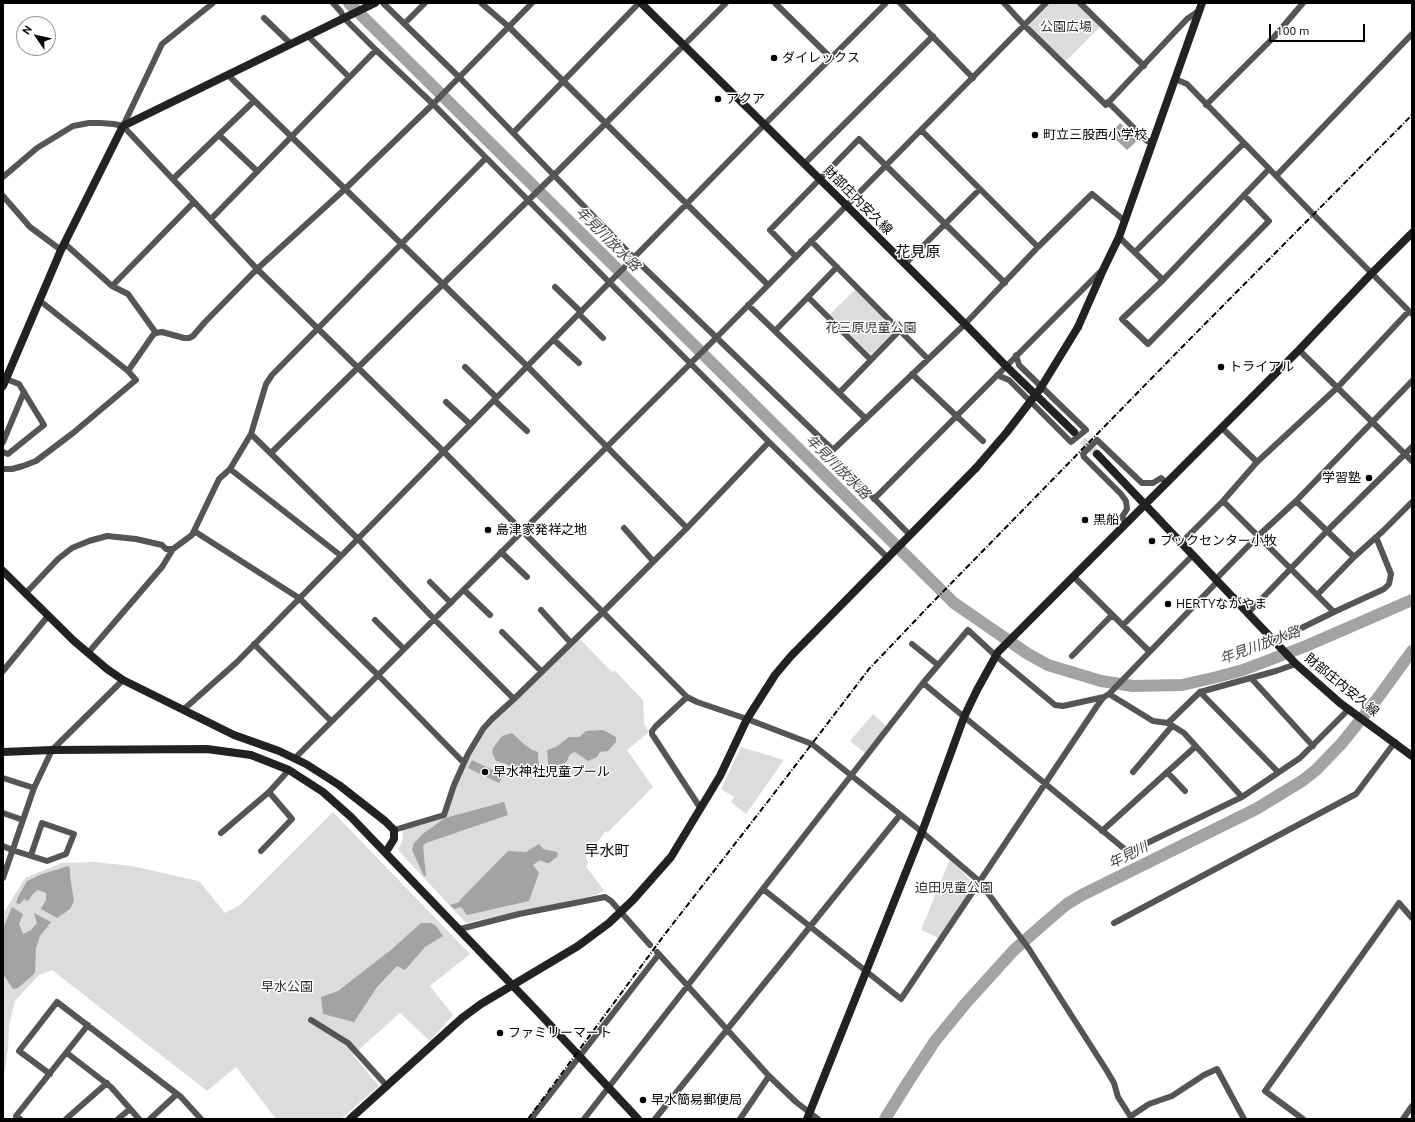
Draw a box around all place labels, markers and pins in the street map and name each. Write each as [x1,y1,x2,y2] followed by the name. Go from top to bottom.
[782,50,860,66] place label: ダイレックス
[769,53,779,63] marker: ダイレックス
[726,91,765,107] place label: アクア
[713,94,723,104] marker: アクア
[1043,127,1147,143] place label: 町立三股西小学校
[1030,130,1040,140] marker: 町立三股西小学校
[1229,359,1294,375] place label: トライアル
[1216,362,1226,372] marker: トライアル
[1322,470,1361,486] place label: 学習塾
[1364,473,1374,483] marker: 学習塾
[1093,512,1119,528] place label: 黒船
[1080,515,1090,525] marker: 黒船
[496,522,587,538] place label: 島津家発祥之地
[483,525,493,535] marker: 島津家発祥之地
[1160,533,1277,549] place label: ブックセンター小牧
[1147,536,1157,546] marker: ブックセンター小牧
[1176,596,1268,612] place label: HERTYながやま
[1163,599,1173,609] marker: HERTYながやま
[493,764,610,780] place label: 早水神社児童プール
[480,767,490,777] marker: 早水神社児童プール
[508,1025,612,1041] place label: ファミリーマート
[495,1028,505,1038] marker: ファミリーマート
[651,1092,742,1108] place label: 早水簡易郵便局
[638,1095,648,1105] marker: 早水簡易郵便局

